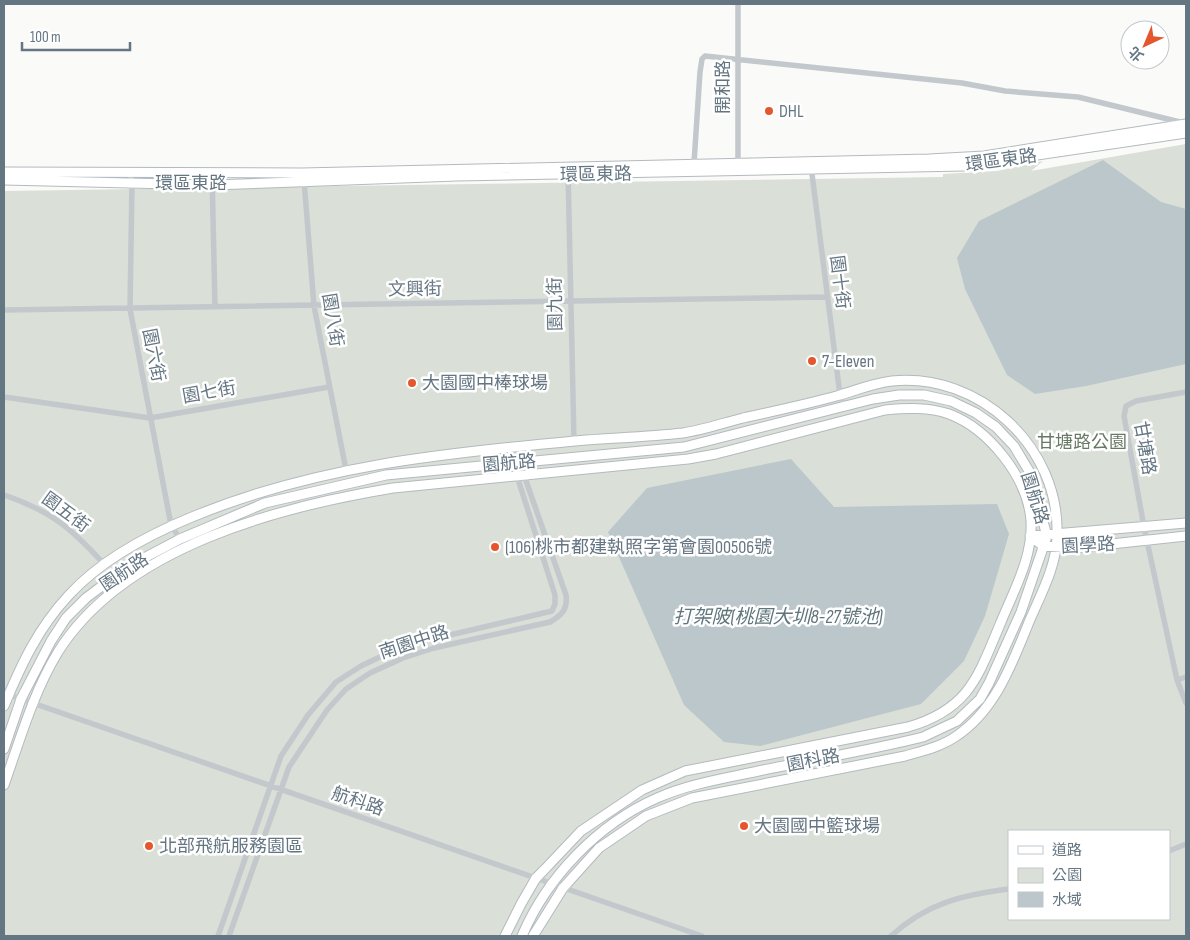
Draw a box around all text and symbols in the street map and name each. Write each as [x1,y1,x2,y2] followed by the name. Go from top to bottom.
[22,20,130,52] scale bar
[1120,20,1170,70] north arrow
[30,28,61,47] text: 100 m
[1125,43,1147,65] text: 北
[713,60,734,114] street label: 開和路
[779,101,804,122] place label: DHL
[763,105,775,117] marker: DHL
[964,145,1038,176] street label: 環區東路
[560,163,632,186] street label: 環區東路
[155,173,227,194] street label: 環區東路
[826,254,853,310] street label: 園十街
[545,277,566,331] street label: 園九街
[388,279,442,300] street label: 文興街
[318,292,347,348] street label: 園八街
[138,327,169,384] street label: 園六街
[822,351,875,372] place label: 7-Eleven
[806,355,818,367] marker: 7-Eleven
[422,373,548,394] place label: 大園國中棒球場
[181,377,237,408] street label: 園七街
[406,377,418,389] marker: 大園國中棒球場
[1129,420,1160,476] street label: 甘塘路
[1037,432,1127,453] park label: 甘塘路公園
[481,451,537,476] street label: 園航路
[1017,469,1052,527] street label: 園航路
[38,488,94,537] street label: 園五街
[1061,534,1116,557] street label: 園學路
[505,537,772,558] place label: (106)桃市都建執照字第會園00506號
[489,541,501,553] marker: (106)桃市都建執照字第會園00506號
[96,549,153,596] street label: 園航路
[673,606,884,629] water label: 打架陂(桃園大圳8-27號池)
[377,621,452,664] street label: 南園中路
[785,745,842,776] street label: 園科路
[329,783,387,820] street label: 航科路
[754,816,880,837] place label: 大園國中籃球場
[738,820,750,832] marker: 大園國中籃球場
[1008,830,1170,920] legend
[159,836,303,857] place label: 北部飛航服務園區
[143,840,155,852] marker: 北部飛航服務園區
[1052,841,1082,860] text: 道路
[1052,866,1082,885] text: 公園
[1052,891,1082,910] text: 水域

